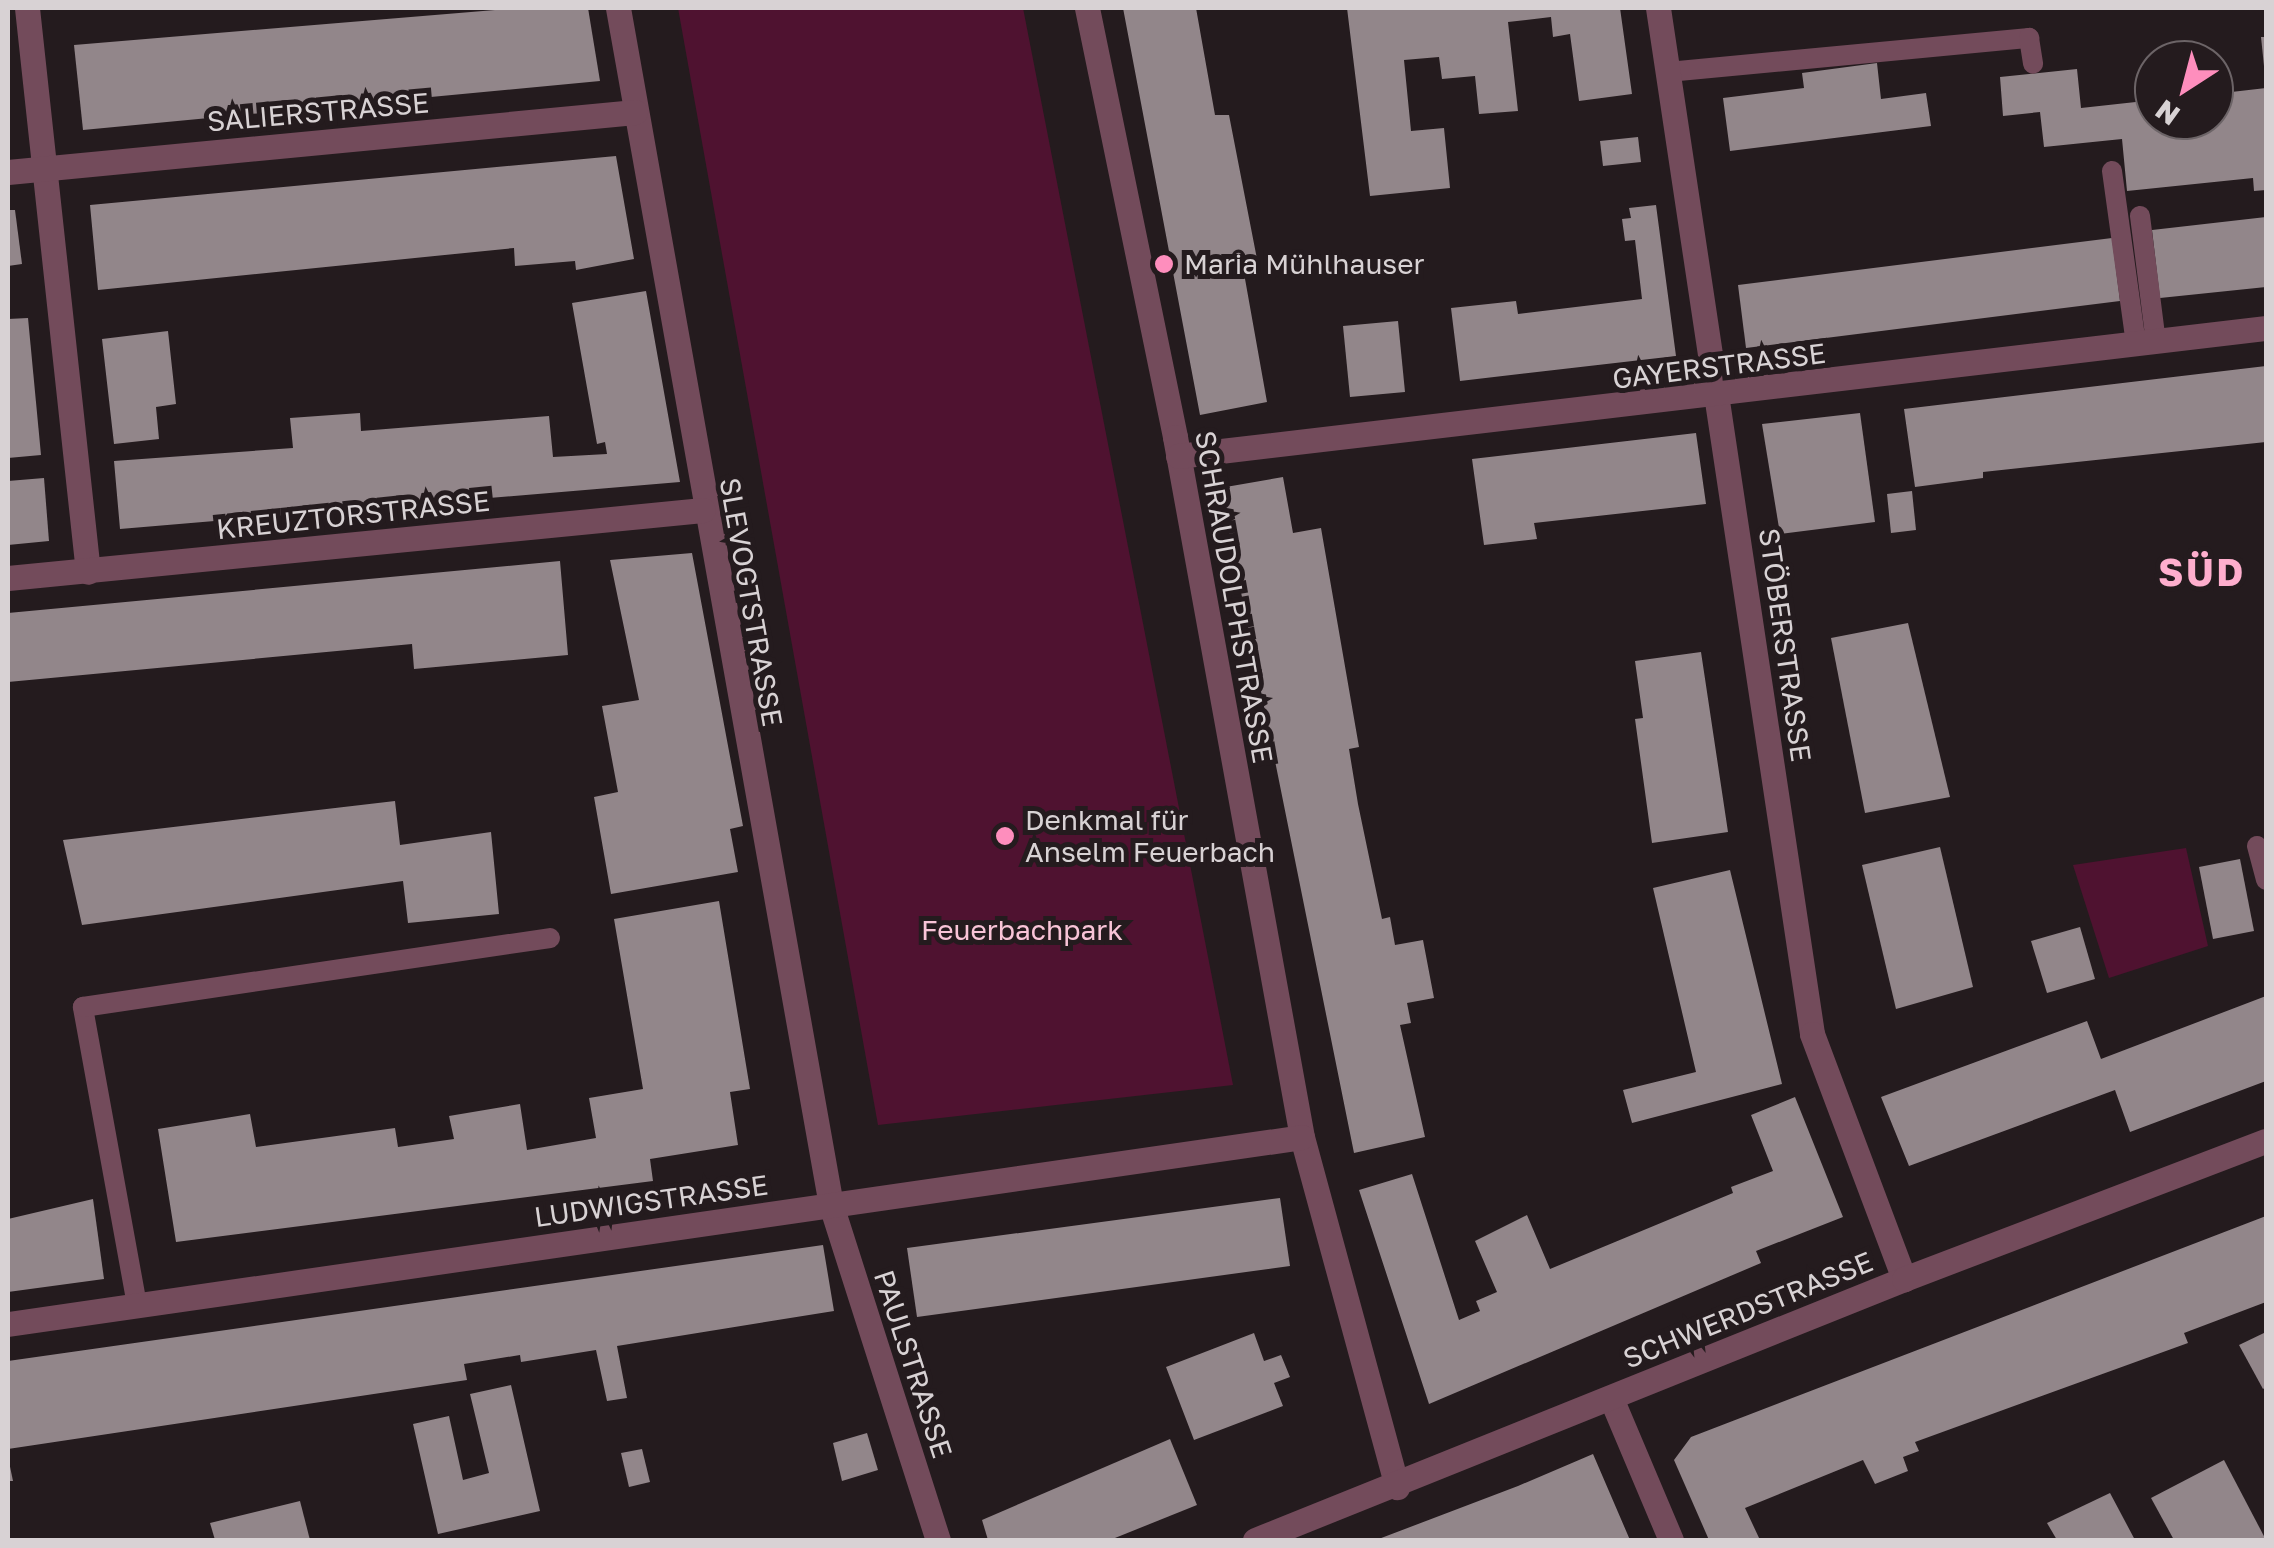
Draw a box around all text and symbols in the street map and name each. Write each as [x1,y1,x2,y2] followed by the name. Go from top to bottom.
[2134,40,2234,140] north arrow
[206,86,430,138] street label: SALIERSTRASSE
[2149,93,2186,133] text: N
[1184,247,1424,281] place label: Maria Mühlhauser
[1153,253,1175,275] marker: Maria Mühlhauser
[1610,336,1828,396] street label: GAYERSTRASSE
[1188,428,1280,766] street label: SCHRAUDOLPHSTRASSE
[713,475,789,729] street label: SLEVOGTSTRASSE
[215,484,491,546] street label: KREUZTORSTRASSE
[1752,526,1818,764] street label: STÖBERSTRASSE
[2158,549,2246,595] district label: SÜD
[1025,803,1275,869] place label: Denkmal für Anselm Feuerbach
[994,825,1016,847] marker: Denkmal für Anselm Feuerbach
[921,913,1123,947] park label: Feuerbachpark
[532,1168,770,1234] street label: LUDWIGSTRASSE
[1618,1245,1878,1375] street label: SCHWERDSTRASSE
[867,1266,959,1462] street label: PAULSTRASSE

